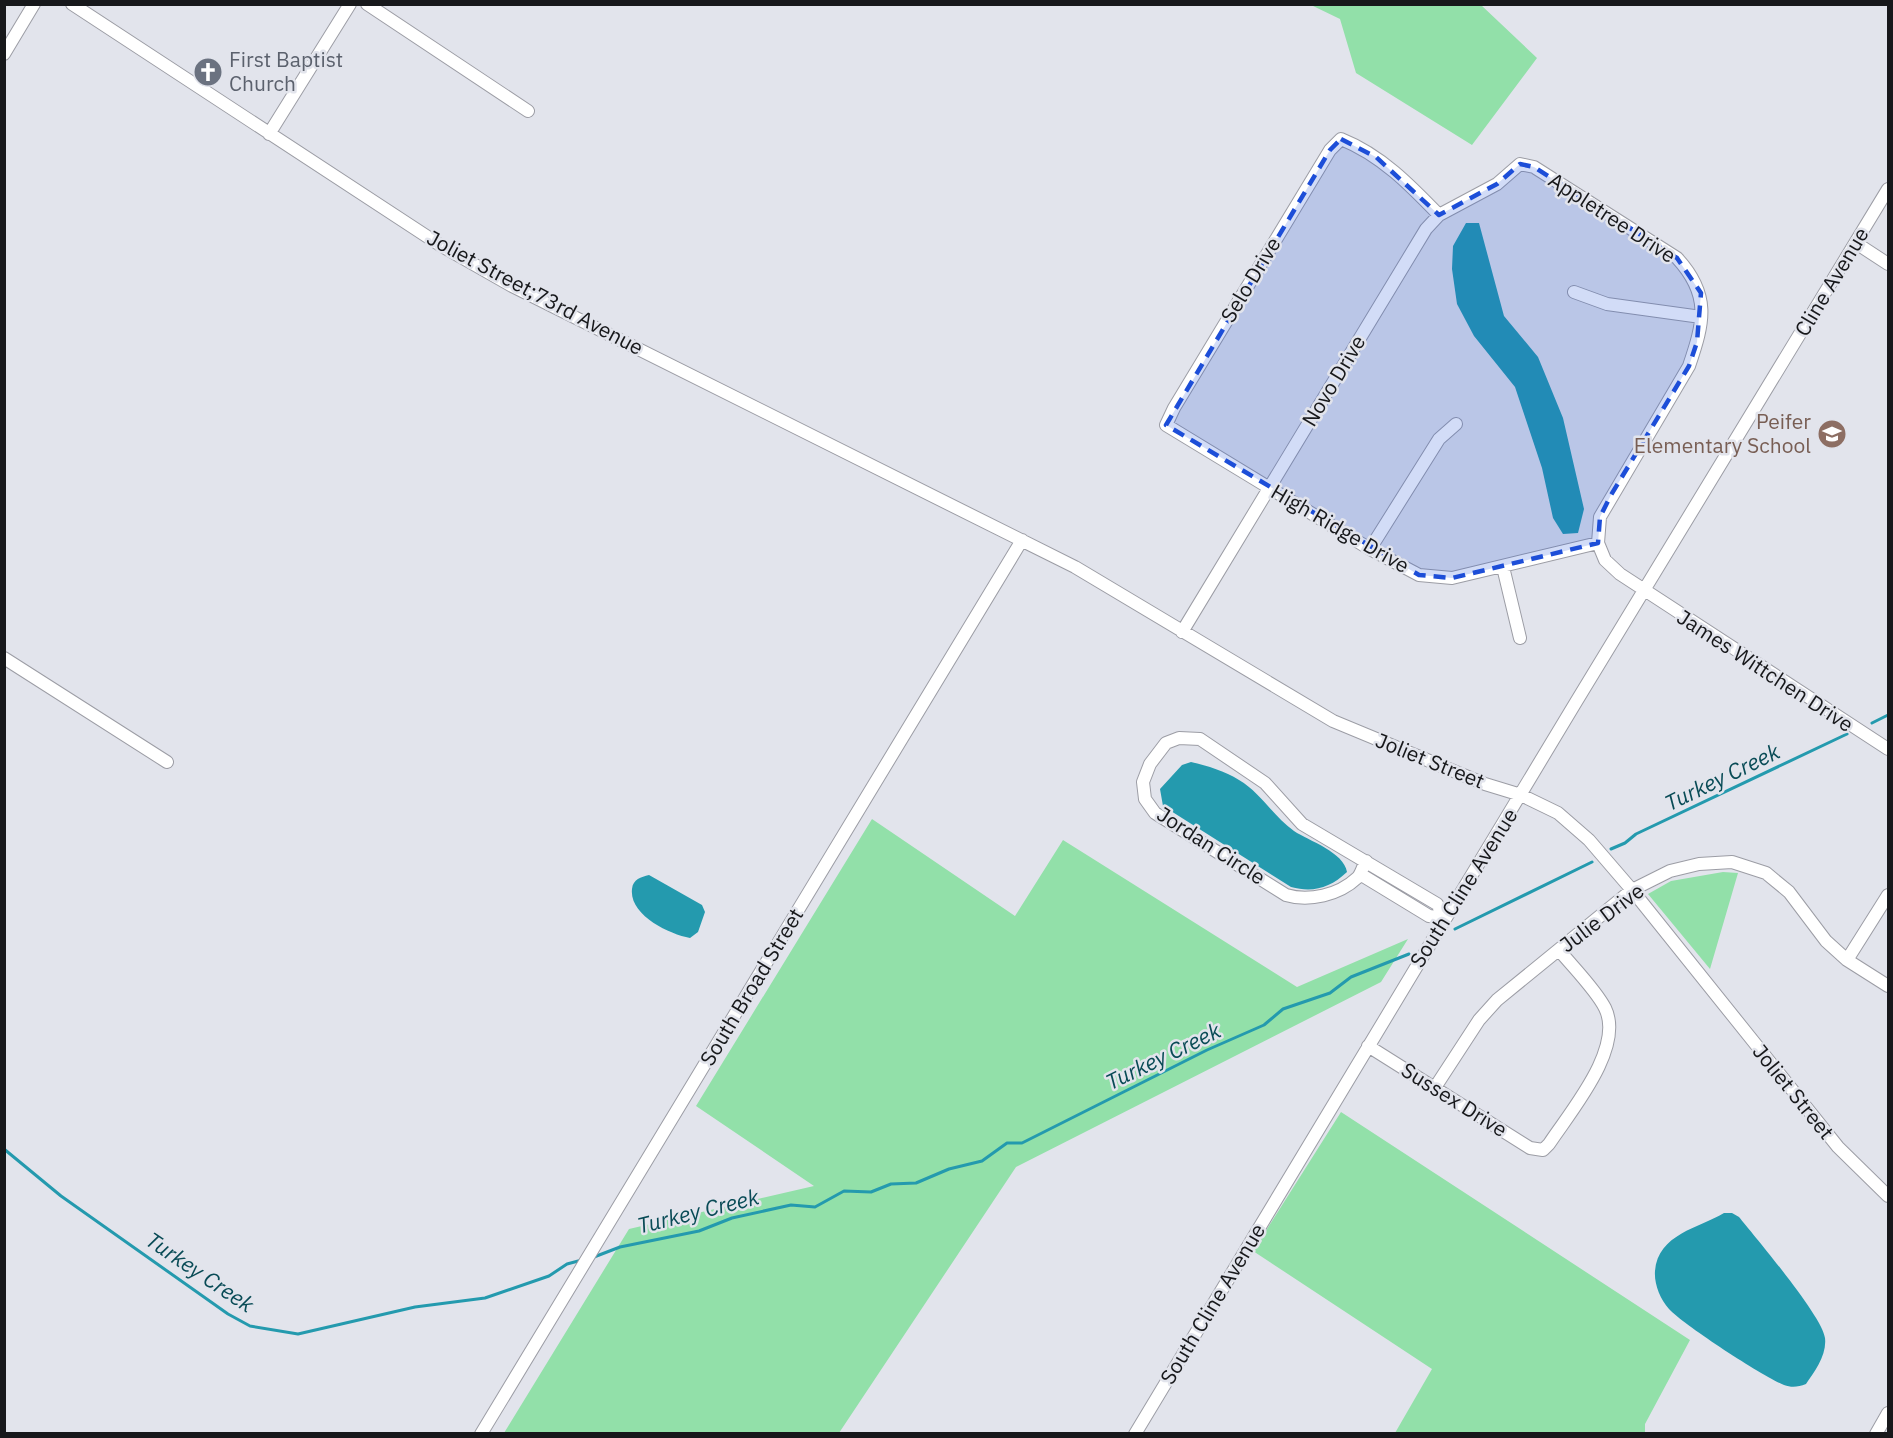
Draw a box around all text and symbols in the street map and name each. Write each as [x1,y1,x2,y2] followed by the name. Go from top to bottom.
[229,45,343,97] place label: First Baptist Church
[192,56,224,88] church icon: First Baptist Church
[1543,165,1682,269] street label: Appletree Drive
[1788,222,1875,341] street label: Cline Avenue
[422,223,648,361] street label: Joliet Street;73rd Avenue
[1214,232,1287,327] street label: Selo Drive
[1295,330,1371,431] street label: Novo Drive
[1634,407,1811,459] place label: Peifer Elementary School
[1816,418,1848,450] school or university icon: Peifer Elementary School
[1266,477,1415,579] street label: High Ridge Drive
[1672,603,1859,738] street label: James Wittchen Drive
[1372,726,1489,795] street label: Joliet Street
[1659,736,1785,817] water label: Turkey Creek
[1152,800,1271,891] street label: Jordan Circle
[1403,803,1523,972] street label: South Cline Avenue
[1554,876,1649,958] street label: Julie Drive
[693,902,809,1070] street label: South Broad Street
[1100,1015,1226,1096] water label: Turkey Creek
[1747,1038,1841,1145] street label: Joliet Street
[1396,1055,1513,1143] street label: Sussex Drive
[634,1181,762,1240] water label: Turkey Creek
[1153,1218,1271,1389] street label: South Cline Avenue
[141,1225,260,1319] water label: Turkey Creek

